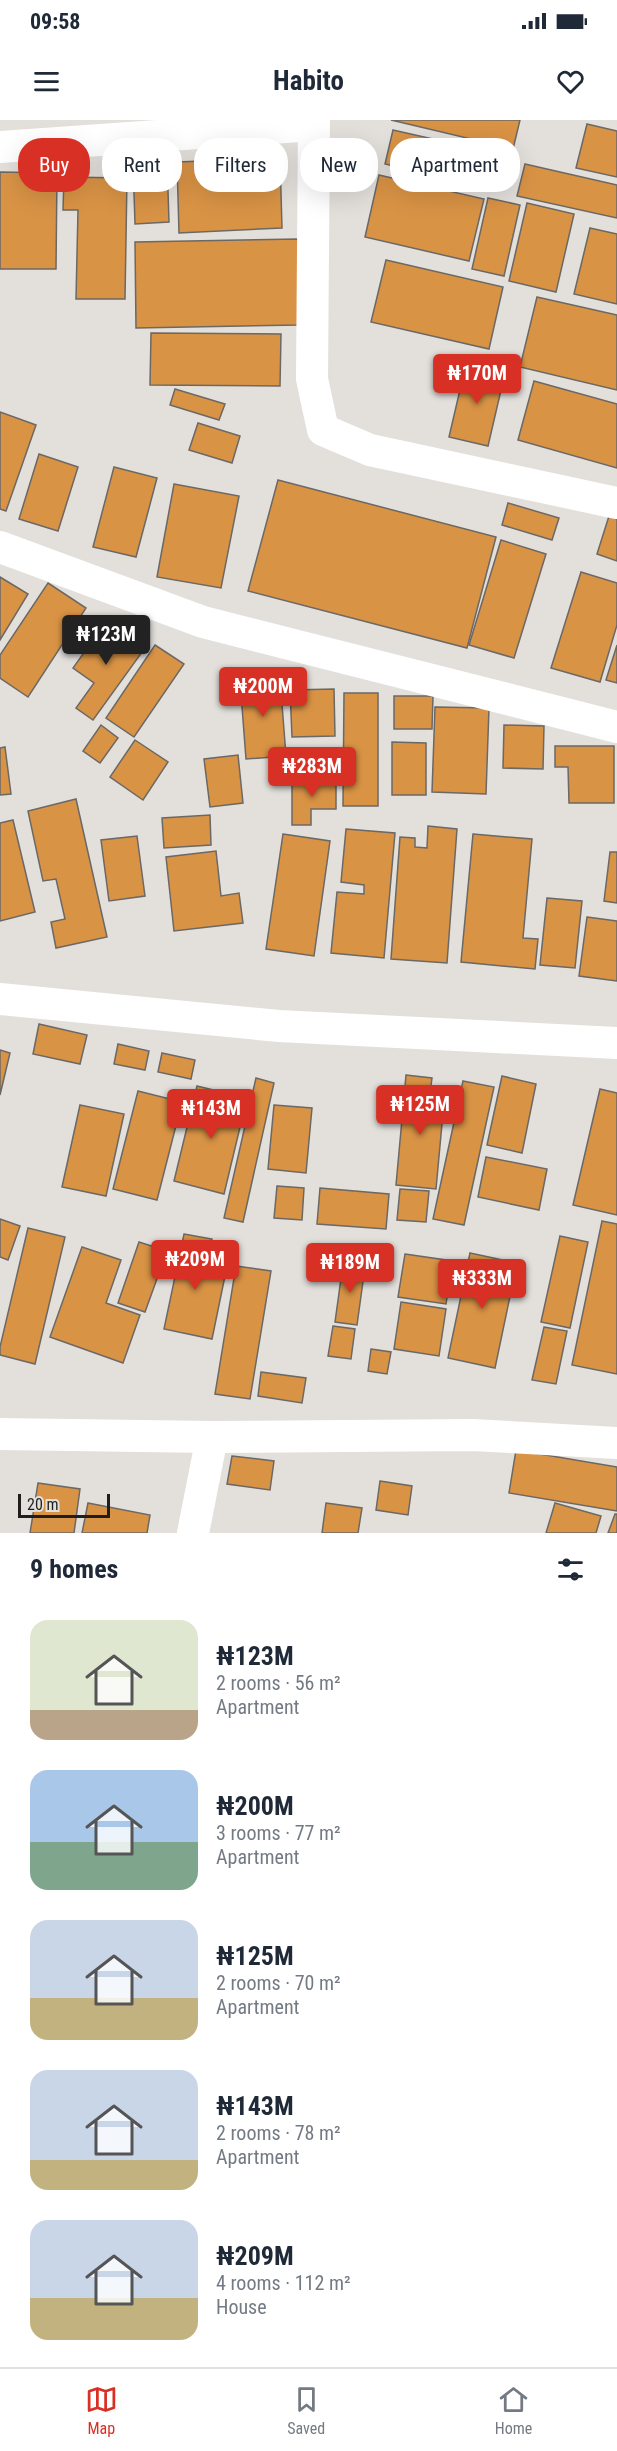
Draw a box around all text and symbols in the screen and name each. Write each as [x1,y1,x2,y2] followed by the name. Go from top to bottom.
[30,9,81,34] text: 09:58
[30,65,63,98] icon: menu
[273,65,344,97] text: Habito
[554,65,587,98] icon: heart
[18,138,90,192] chip: Buy
[102,138,182,192] chip: Rent
[194,138,288,192] chip: Filters
[300,138,378,192] chip: New
[390,138,520,192] chip: Apartment
[435,354,519,405] pin: ₦170M
[447,361,507,385] text: ₦170M
[64,615,148,666] pin: ₦123M
[76,622,136,646] text: ₦123M
[221,667,305,718] pin: ₦200M
[233,674,293,698] text: ₦200M
[270,747,354,798] pin: ₦283M
[282,754,342,778] text: ₦283M
[378,1085,462,1136] pin: ₦125M
[169,1089,253,1140] pin: ₦143M
[390,1092,450,1116] text: ₦125M
[181,1096,241,1120] text: ₦143M
[153,1240,237,1291] pin: ₦209M
[308,1243,392,1294] pin: ₦189M
[165,1247,225,1271] text: ₦209M
[320,1250,380,1274] text: ₦189M
[440,1259,524,1310] pin: ₦333M
[452,1266,512,1290] text: ₦333M
[18,1491,110,1518] scale bar
[27,1495,59,1514] text: 20 m
[554,1553,587,1586] icon: filters
[30,1554,118,1584] text: 9 homes
[216,1641,294,1671] text: ₦123M
[78,1644,150,1716] icon: home
[216,1671,341,1695] text: 2 rooms · 56 m²
[216,1695,300,1719] text: Apartment
[216,1791,294,1821] text: ₦200M
[78,1794,150,1866] icon: home
[216,1821,341,1845] text: 3 rooms · 77 m²
[216,1845,300,1869] text: Apartment
[216,1941,294,1971] text: ₦125M
[78,1944,150,2016] icon: home
[216,1971,341,1995] text: 2 rooms · 70 m²
[216,1995,300,2019] text: Apartment
[216,2091,294,2121] text: ₦143M
[78,2094,150,2166] icon: home
[216,2121,341,2145] text: 2 rooms · 78 m²
[216,2145,300,2169] text: Apartment
[216,2241,294,2271] text: ₦209M
[78,2244,150,2316] icon: home
[216,2271,351,2295] text: 4 rooms · 112 m²
[216,2295,267,2319] text: House
[85,2383,118,2438] tab: Map
[287,2383,325,2438] tab: Saved
[495,2383,532,2438] tab: Home

